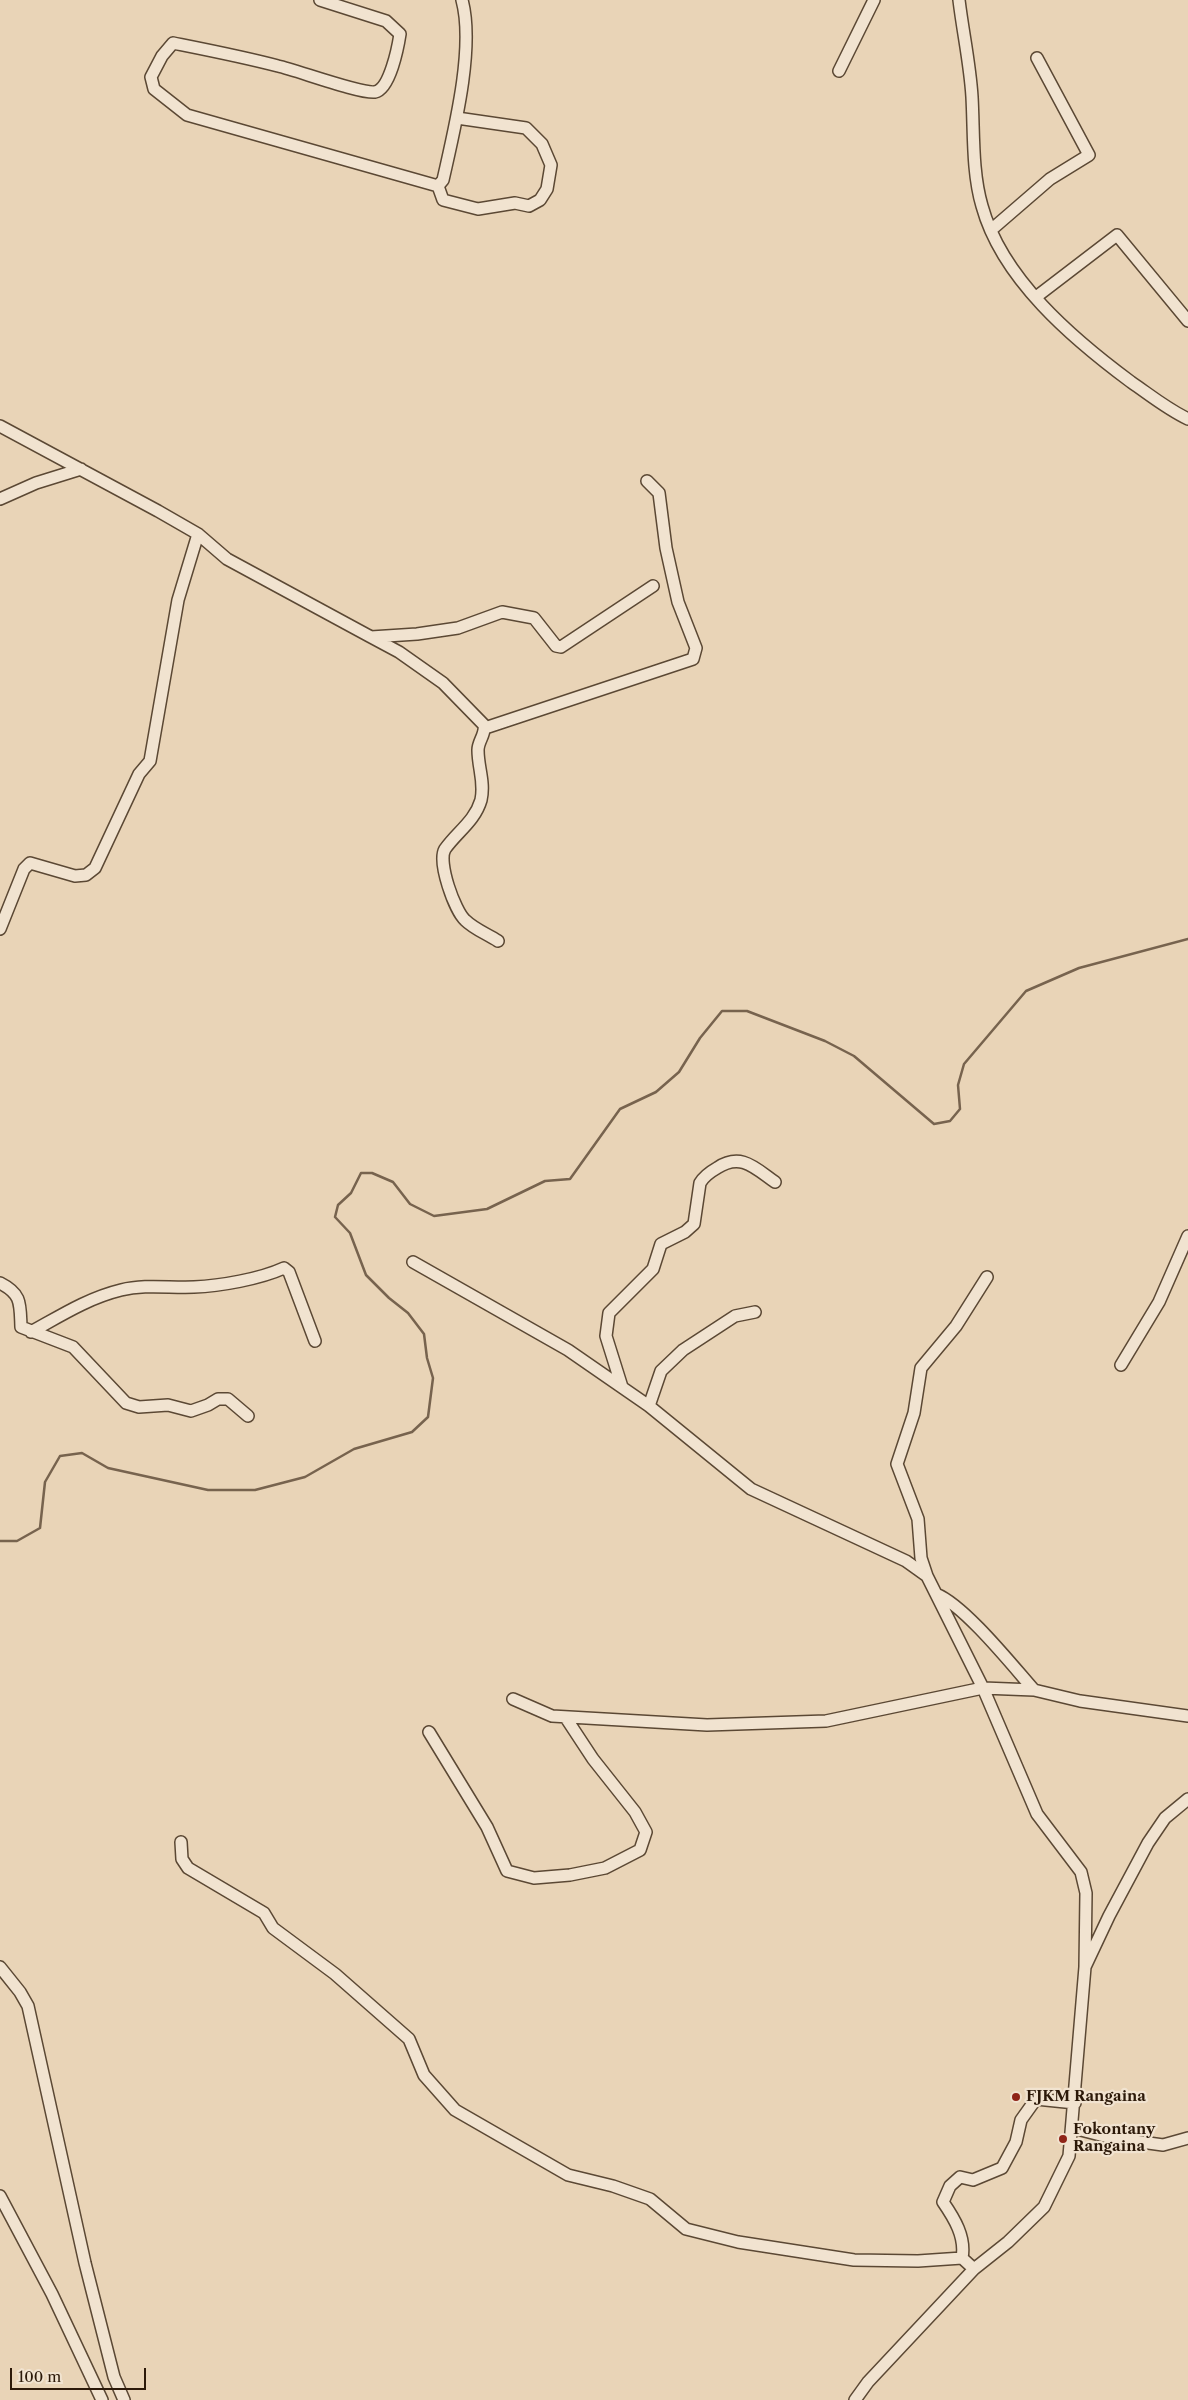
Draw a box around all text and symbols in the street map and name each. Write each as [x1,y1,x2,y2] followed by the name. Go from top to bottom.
[1026,2088,1146,2106] place label: FJKM Rangaina
[1010,2091,1022,2103] marker: FJKM Rangaina
[1073,2121,1155,2156] place label: Fokontany Rangaina
[1057,2133,1069,2145] marker: Fokontany Rangaina
[12,2358,149,2390] scale bar
[18,2367,61,2386] text: 100 m

